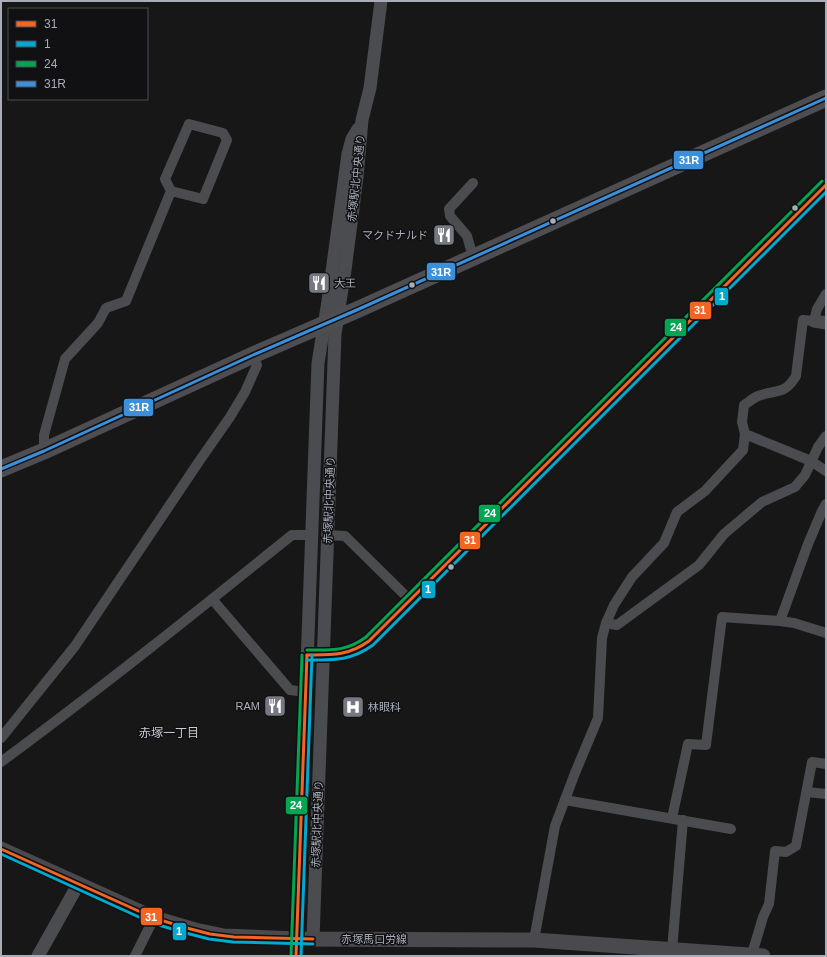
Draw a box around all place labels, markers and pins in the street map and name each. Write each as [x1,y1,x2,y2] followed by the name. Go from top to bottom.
[790,203,800,213] unlabelled marker
[548,216,558,226] unlabelled marker
[431,222,457,248] restaurant icon: マクドナルド
[362,229,428,241] place label: マクドナルド
[306,270,332,296] restaurant icon: 大王
[334,277,356,289] place label: 大王
[407,280,417,290] unlabelled marker
[446,562,456,572] unlabelled marker
[262,693,288,719] restaurant icon: RAM
[340,694,366,720] hospital icon: 林眼科
[236,700,260,712] place label: RAM
[368,701,401,713] place label: 林眼科

